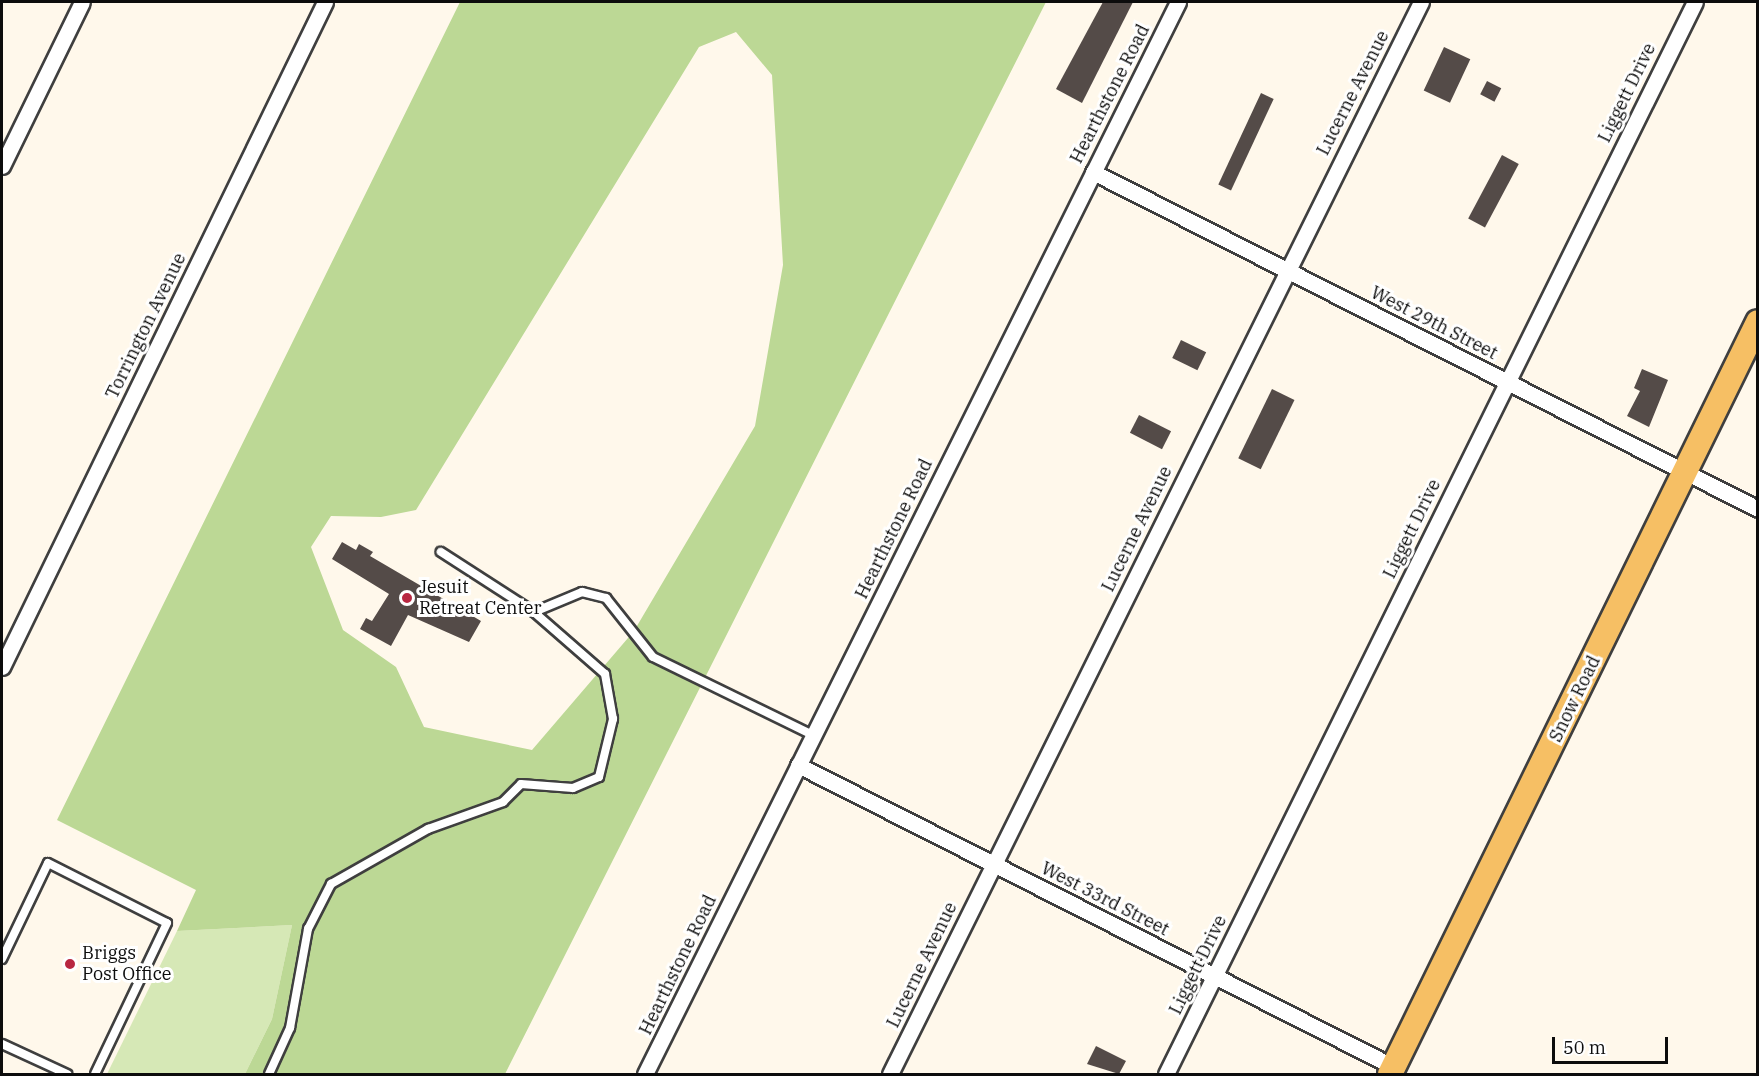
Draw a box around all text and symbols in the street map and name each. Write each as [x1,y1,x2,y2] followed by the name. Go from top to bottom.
[1066,21,1154,167] street label: Hearthstone Road
[1312,27,1394,159] street label: Lucerne Avenue
[1594,40,1660,146] street label: Liggett Drive
[101,250,191,402] street label: Torrington Avenue
[1367,282,1501,364] street label: West 29th Street
[851,456,937,602] street label: Hearthstone Road
[1097,463,1177,595] street label: Lucerne Avenue
[1379,476,1445,582] street label: Liggett Drive
[419,577,541,620] place label: Jesuit Retreat Center
[400,591,414,605] marker: Jesuit Retreat Center
[1545,652,1605,746] street label: Snow Road
[1037,857,1173,941] street label: West 33rd Street
[635,892,721,1038] street label: Hearthstone Road
[882,899,962,1031] street label: Lucerne Avenue
[1165,912,1231,1018] street label: Liggett Drive
[82,943,171,986] place label: Briggs Post Office
[63,957,77,971] marker: Briggs Post Office
[1555,1025,1670,1063] scale bar
[1563,1036,1606,1059] text: 50 m

